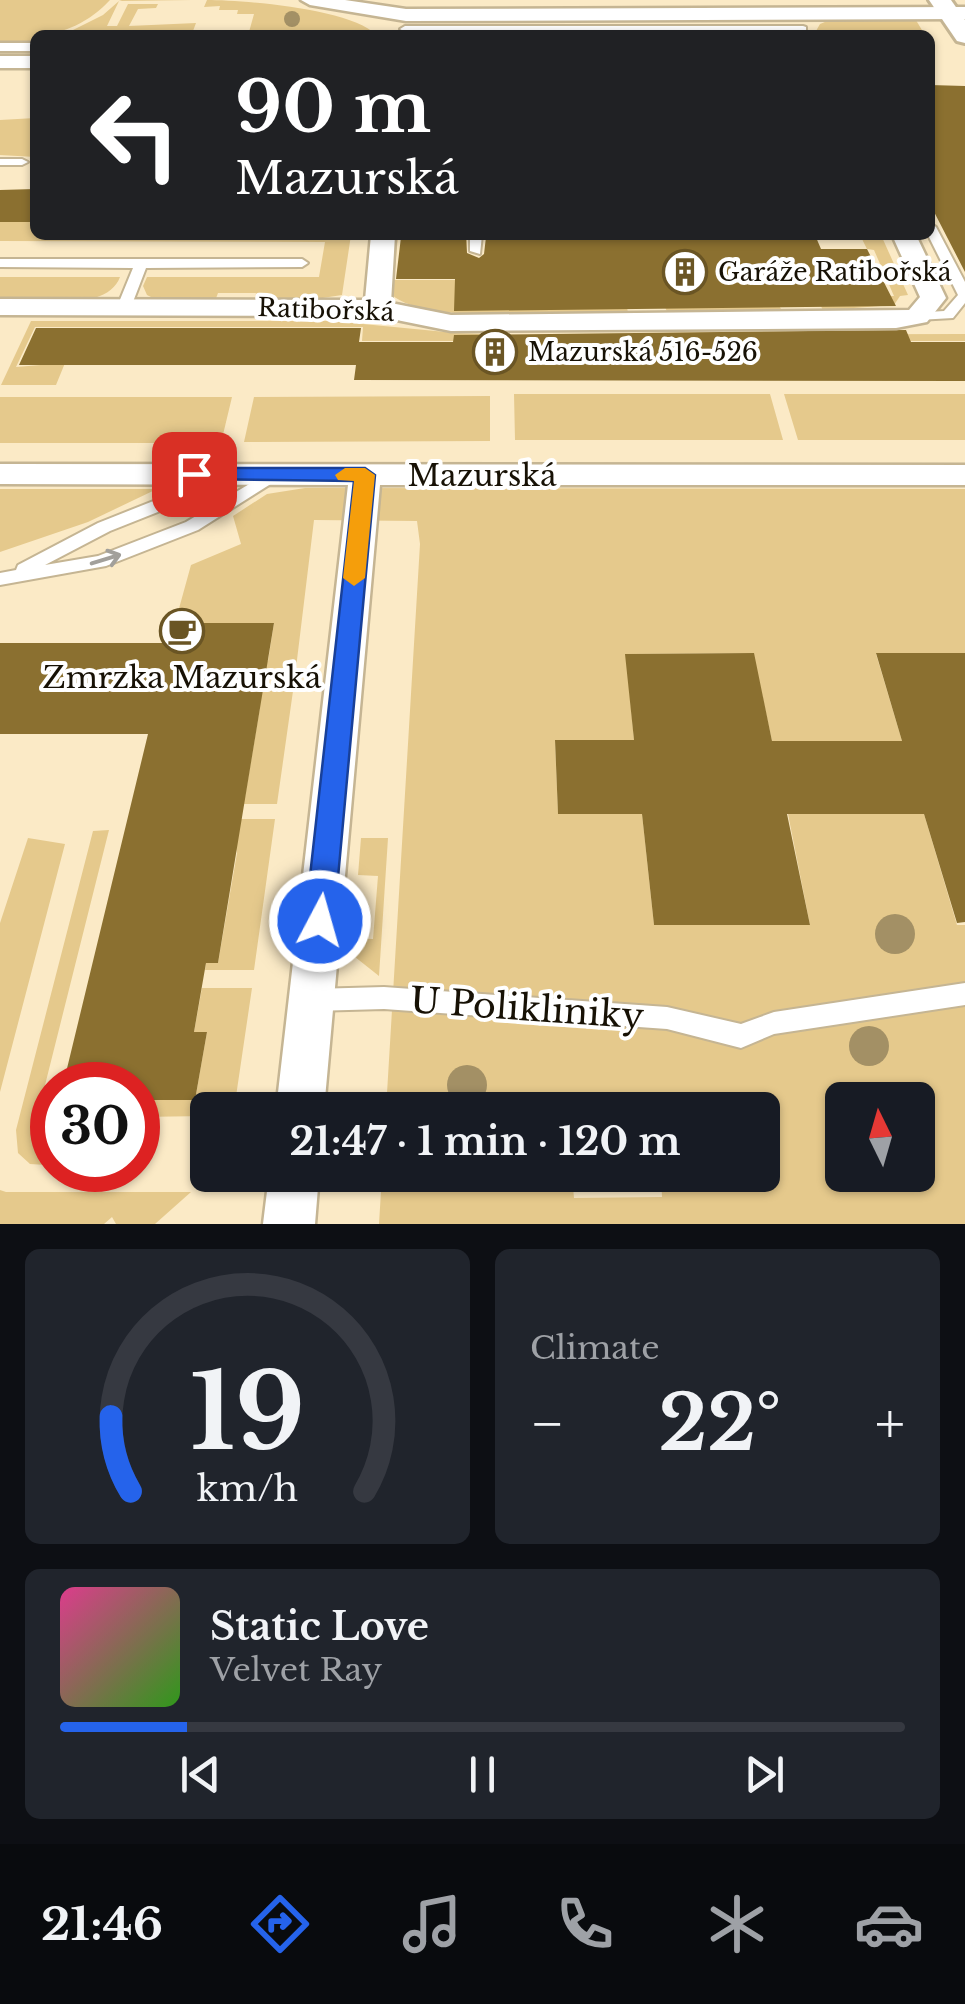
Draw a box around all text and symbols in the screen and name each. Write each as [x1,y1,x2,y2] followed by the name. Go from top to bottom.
[235,64,431,151] text: 90 m
[70,70,200,200] icon: left
[235,150,459,206] text: Mazurská
[662,249,708,295] building icon: Garáže Ratibořská
[718,257,952,288] place label: Garáže Ratibořská
[257,292,395,328] street label: Ratibořská
[472,329,518,375] building icon: Mazurská 516-526
[528,337,758,368] place label: Mazurská 516-526
[152,432,237,517] pin
[167,447,222,502] icon: arrive
[407,457,557,494] street label: Mazurská
[89,548,121,566] one-way arrow
[159,608,205,654] cafe icon: Zmrzka Mazurská
[43,659,322,696] place label: Zmrzka Mazurská
[268,869,372,973] position arrow
[409,978,645,1038] street label: U Polikliniky
[30,1062,160,1192] speed limit sign: 30
[825,1082,935,1192] north arrow
[825,1082,935,1192] map controls
[290,1118,680,1165] text: 21:47 · 1 min · 120 m
[530,1328,659,1368] text: Climate
[190,1348,305,1477] text: 19
[658,1377,781,1470] text: 22°
[530,1390,565,1458] text: −
[875,1390,905,1458] text: +
[197,1466,298,1511] text: km/h
[210,1603,429,1650] text: Static Love
[210,1650,382,1690] text: Velvet Ray
[173,1747,228,1802] icon: previous
[455,1747,510,1802] icon: pause
[737,1747,792,1802] icon: next
[245,1889,315,1959] icon: directions
[397,1889,467,1959] icon: music
[550,1889,620,1959] icon: phone
[702,1889,772,1959] icon: climate
[854,1889,924,1959] icon: car
[41,1896,163,1952] text: 21:46

